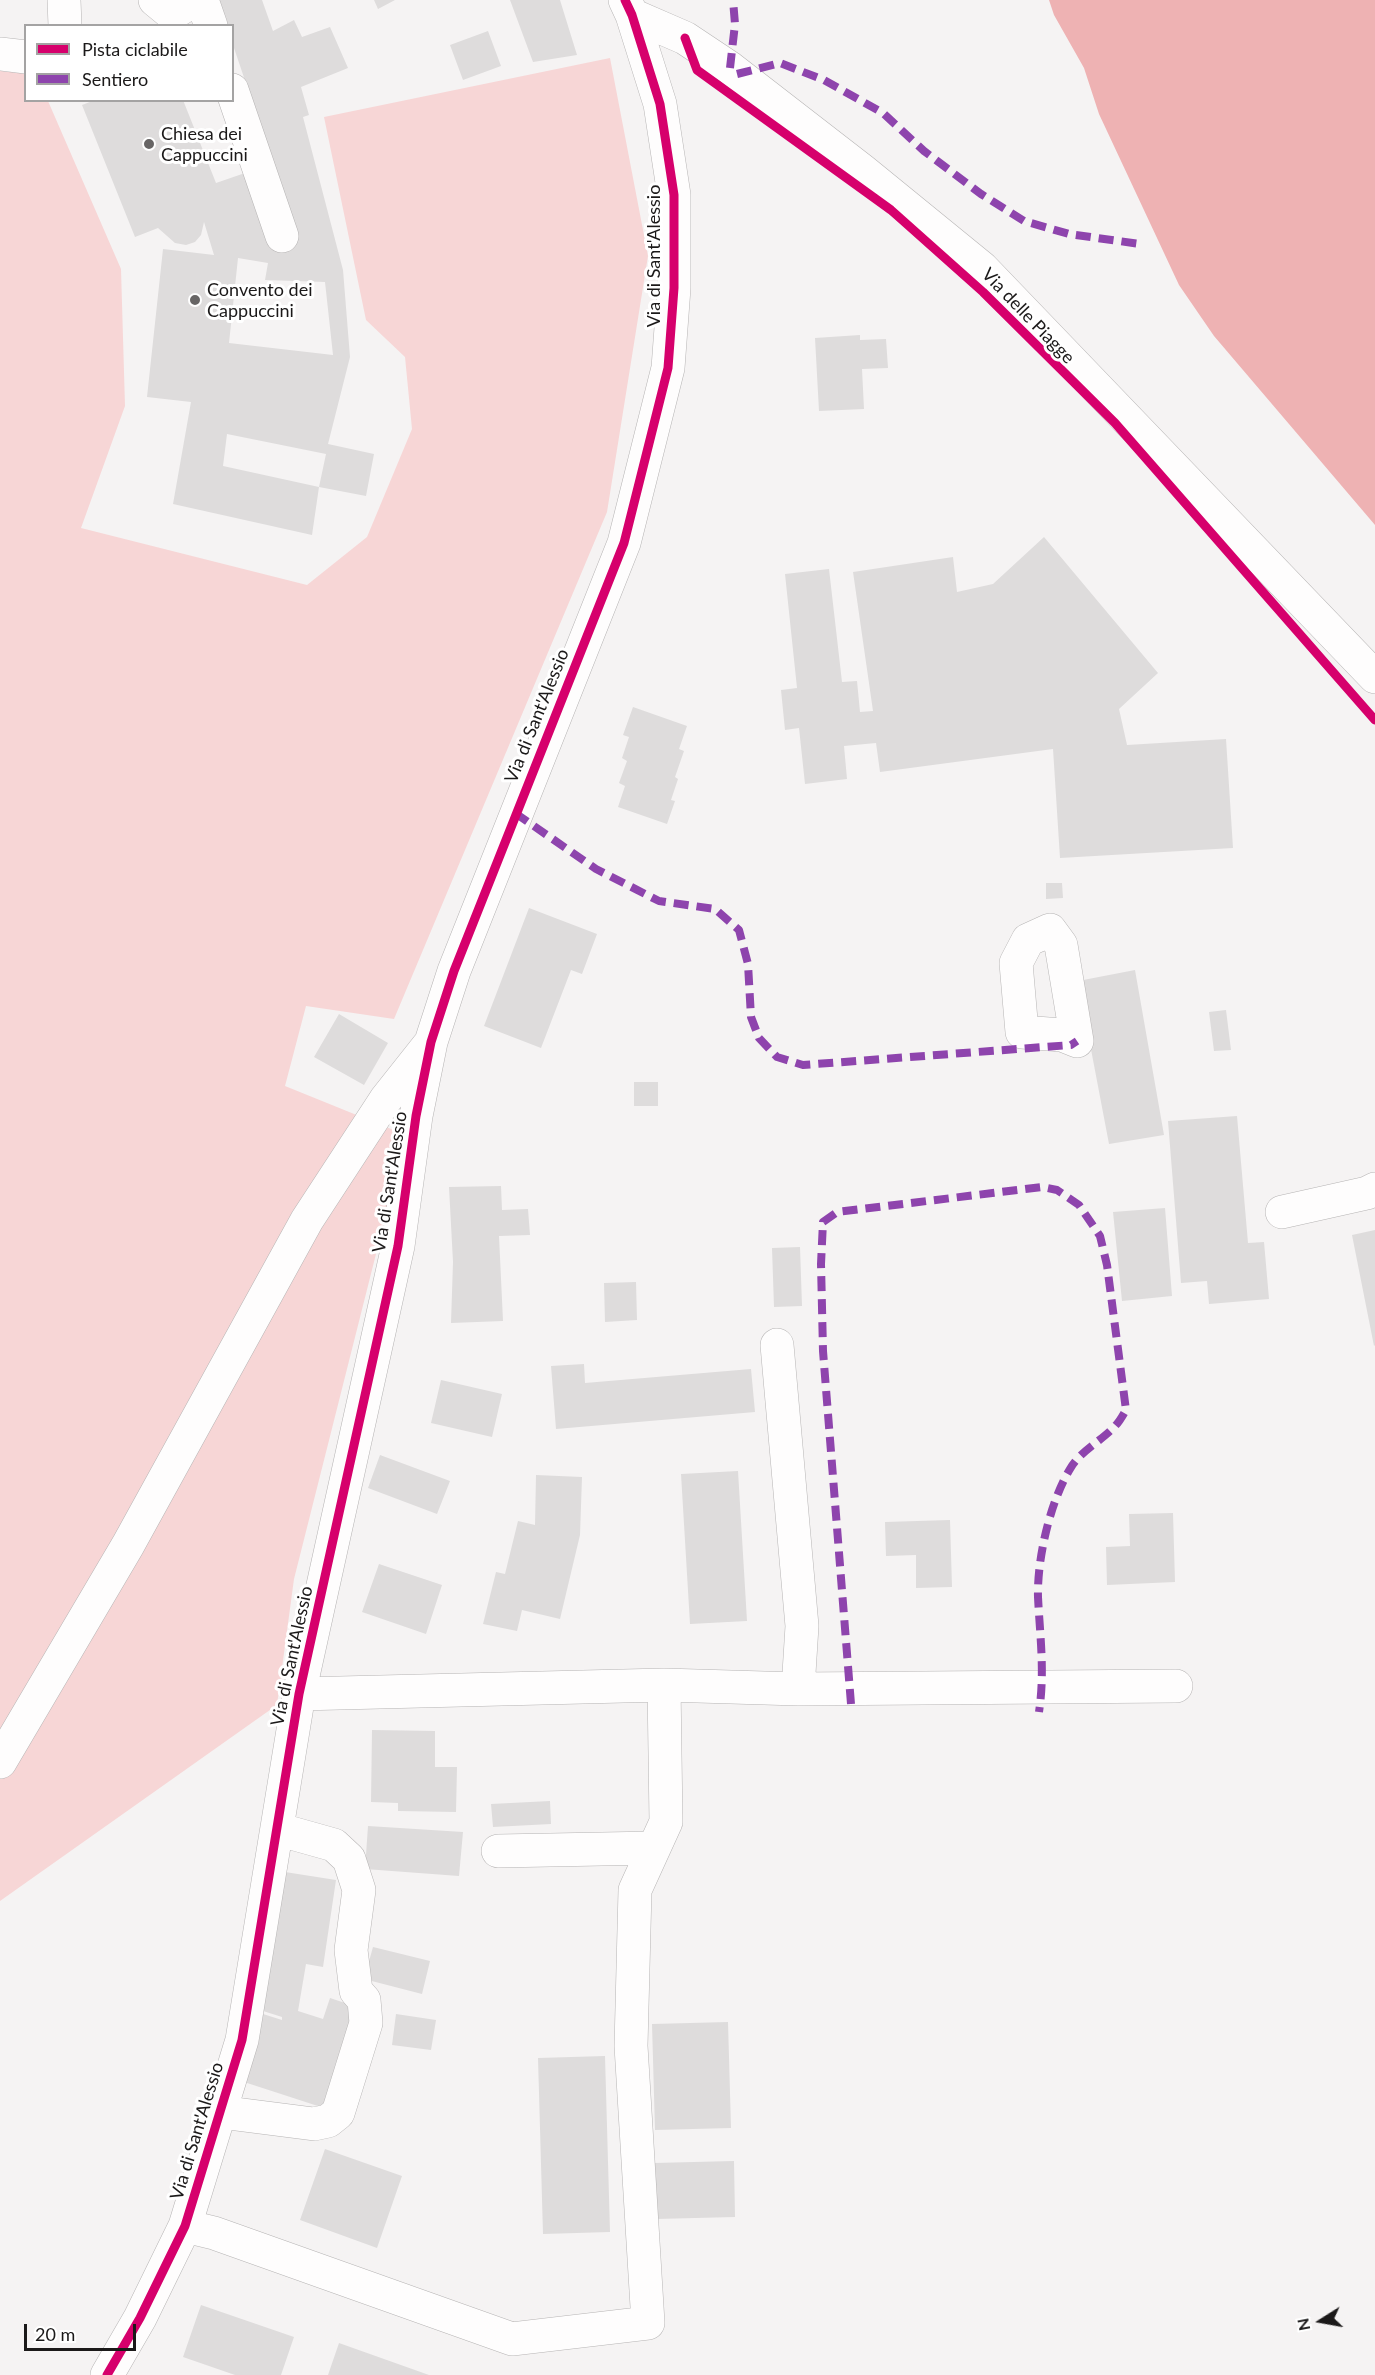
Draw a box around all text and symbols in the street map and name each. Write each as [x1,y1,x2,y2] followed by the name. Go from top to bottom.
[24,24,234,102] legend
[82,38,188,60] text: Pista ciclabile
[82,68,148,90] text: Sentiero
[161,123,248,166] place label: Chiesa dei Cappuccini
[142,137,156,151] marker: Chiesa dei Cappuccini
[643,185,665,327] street label: Via di Sant'Alessio
[977,264,1079,368] street label: Via delle Piagge
[207,279,312,322] place label: Convento dei Cappuccini
[188,293,202,307] marker: Convento dei Cappuccini
[500,646,574,786] street label: Via di Sant'Alessio
[368,1110,412,1254] street label: Via di Sant'Alessio
[267,1584,317,1728] street label: Via di Sant'Alessio
[166,2060,228,2202] street label: Via di Sant'Alessio
[1291,2291,1351,2351] north arrow
[27,2312,140,2350] scale bar
[1292,2317,1313,2332] text: N
[35,2323,75,2345] text: 20 m

